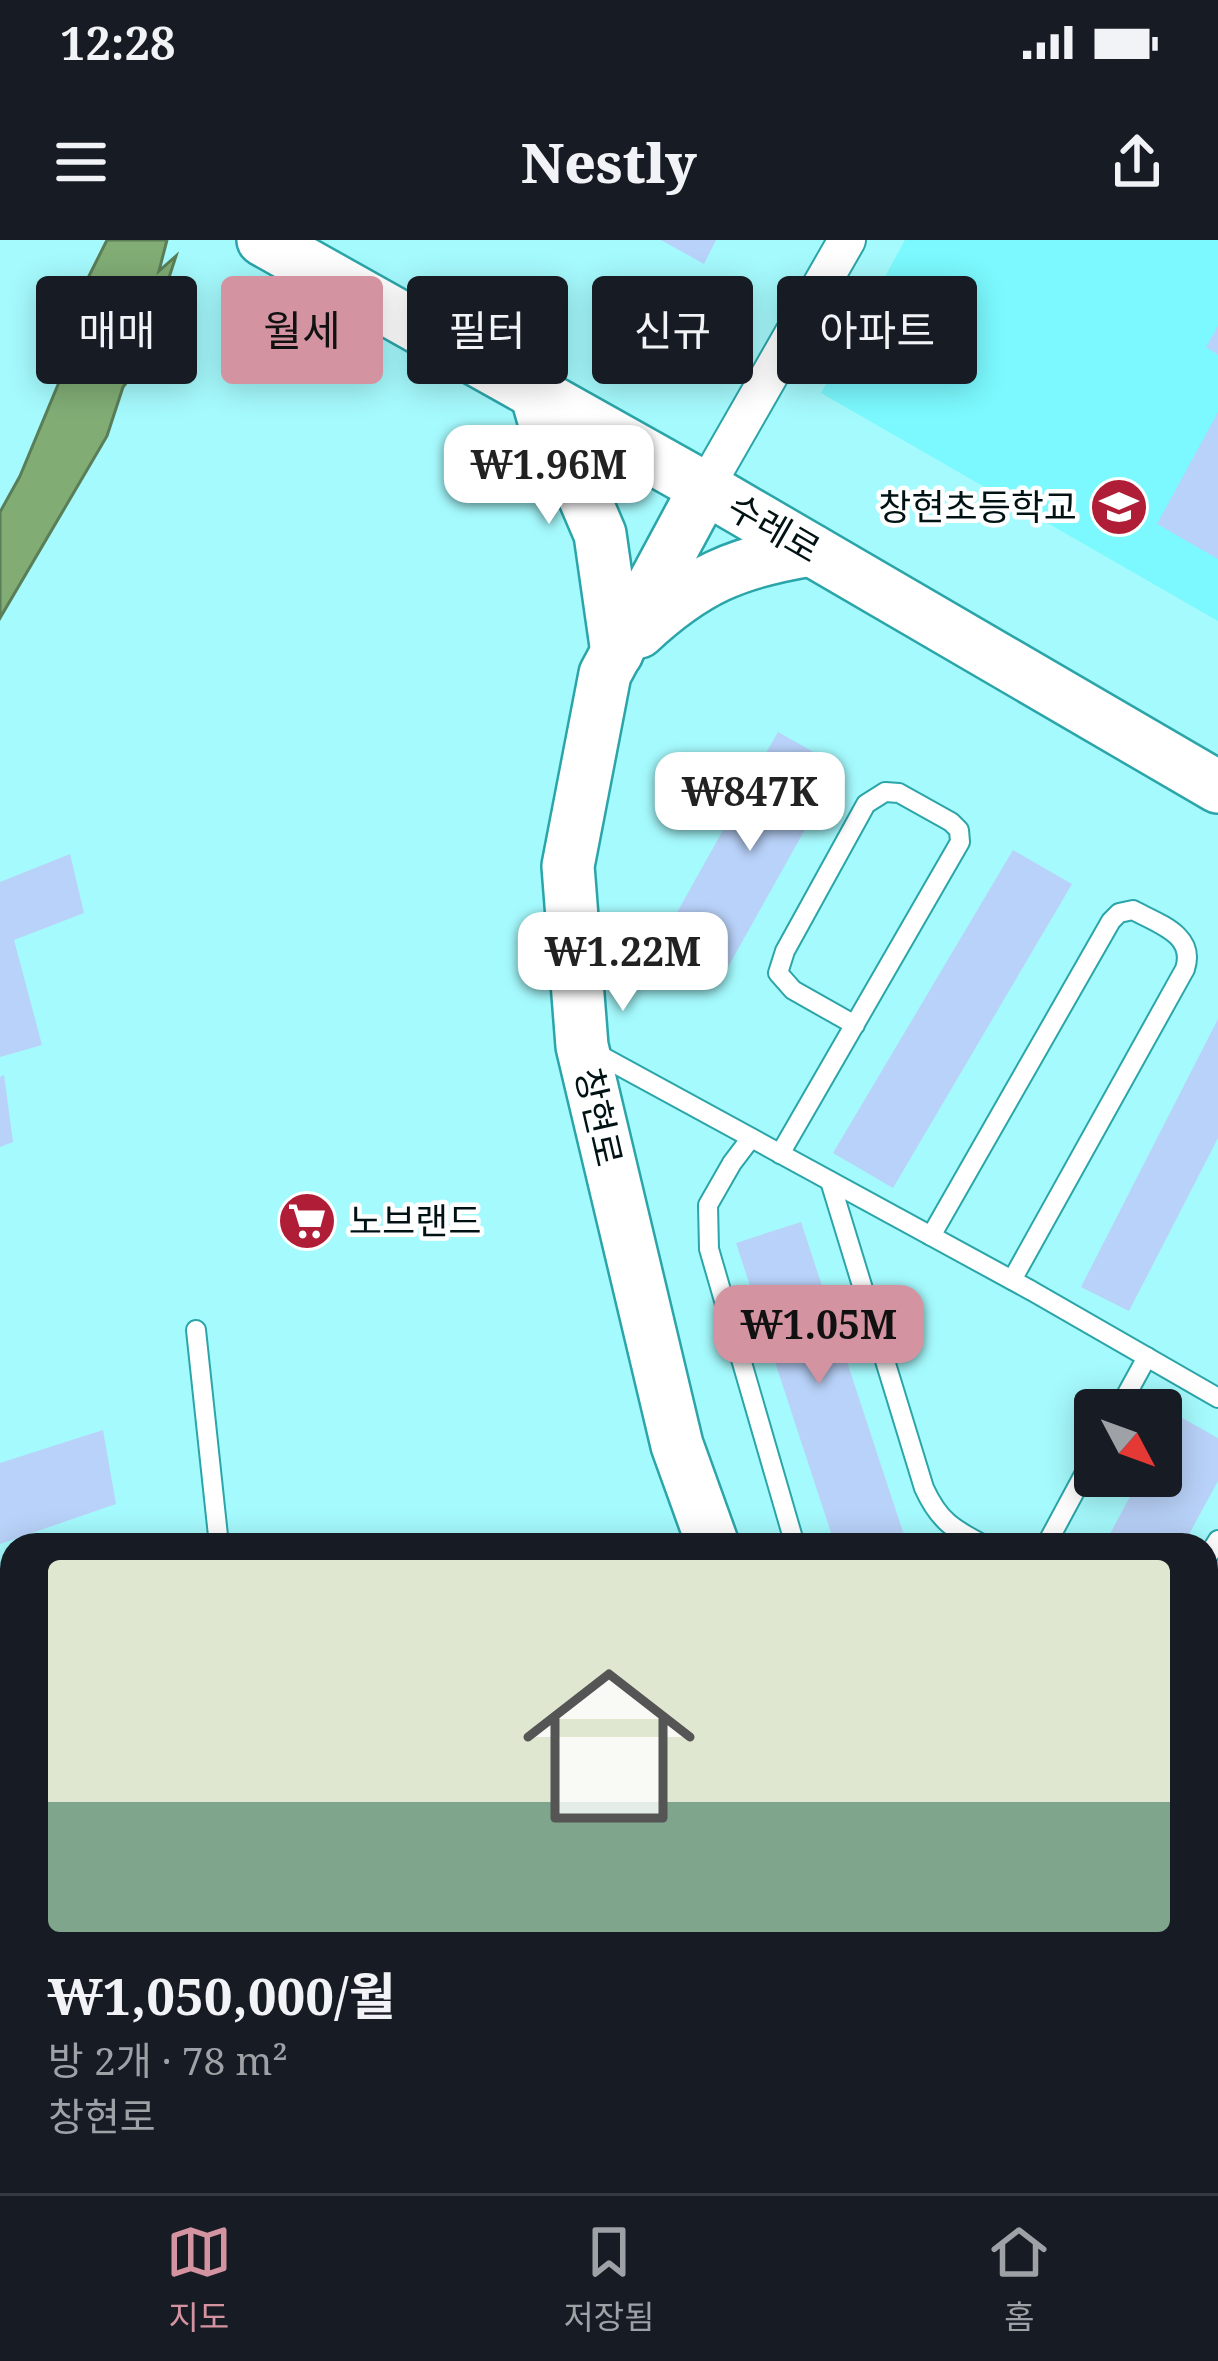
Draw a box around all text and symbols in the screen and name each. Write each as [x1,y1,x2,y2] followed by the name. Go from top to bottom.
[60,12,175,73] text: 12:28
[521,125,697,199] text: Nestly
[48,129,114,195] icon: menu
[1104,129,1170,195] icon: share
[36,276,197,384] chip: 매매
[221,276,383,384] chip: 월세
[407,276,568,384] chip: 필터
[592,276,753,384] chip: 신규
[777,276,977,384] chip: 아파트
[451,425,647,527] pin: ₩1.96M
[471,437,627,490] text: ₩1.96M
[1088,476,1150,538] school or university icon: 창현초등학교
[719,482,830,574] street label: 수레로
[878,482,1077,531] place label: 창현초등학교
[666,752,834,854] pin: ₩847K
[682,764,818,817] text: ₩847K
[525,912,721,1014] pin: ₩1.22M
[545,924,701,977] text: ₩1.22M
[564,1063,635,1171] street label: 창현로
[276,1190,338,1252] supermarket icon: 노브랜드
[349,1196,481,1245] place label: 노브랜드
[721,1285,917,1387] pin: ₩1.05M
[741,1297,897,1350] text: ₩1.05M
[1074,1389,1182,1497] north arrow
[1074,1389,1182,1497] map controls
[501,1638,717,1854] icon: home
[48,1960,396,2030] text: ₩1,050,000/월
[48,2033,288,2086] text: 방 2개 · 78 m²
[48,2089,156,2142] text: 창현로
[166,2219,232,2339] tab: 지도
[563,2219,655,2339] tab: 저장됨
[986,2219,1052,2339] tab: 홈

